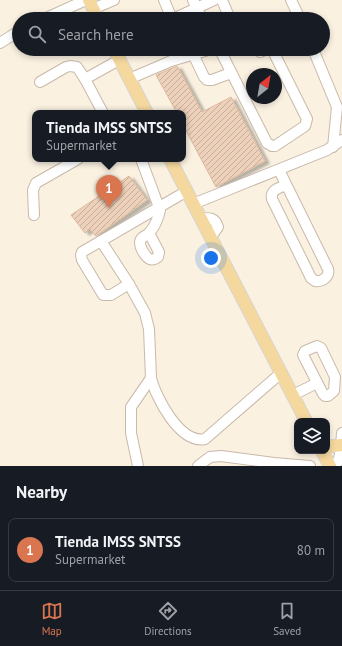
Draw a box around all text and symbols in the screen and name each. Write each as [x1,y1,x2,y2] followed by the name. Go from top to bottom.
[12,12,330,56] search box
[26,23,48,45] icon: search
[58,25,134,44] text: Search here
[246,68,282,104] north arrow
[32,110,186,162] popup
[46,118,172,137] text: Tienda IMSS SNTSS
[46,137,117,154] text: Supermarket
[96,175,122,208] pin: 1
[201,248,221,268] your location
[294,418,330,454] map controls
[294,418,330,454] button: layers
[16,481,67,503] text: Nearby
[55,532,181,551] text: Tienda IMSS SNTSS
[26,542,34,559] text: 1
[297,542,325,559] text: 80 m
[55,551,125,568] text: Supermarket
[41,600,63,638] tab: Map
[144,600,192,638] tab: Directions
[273,600,301,638] tab: Saved

